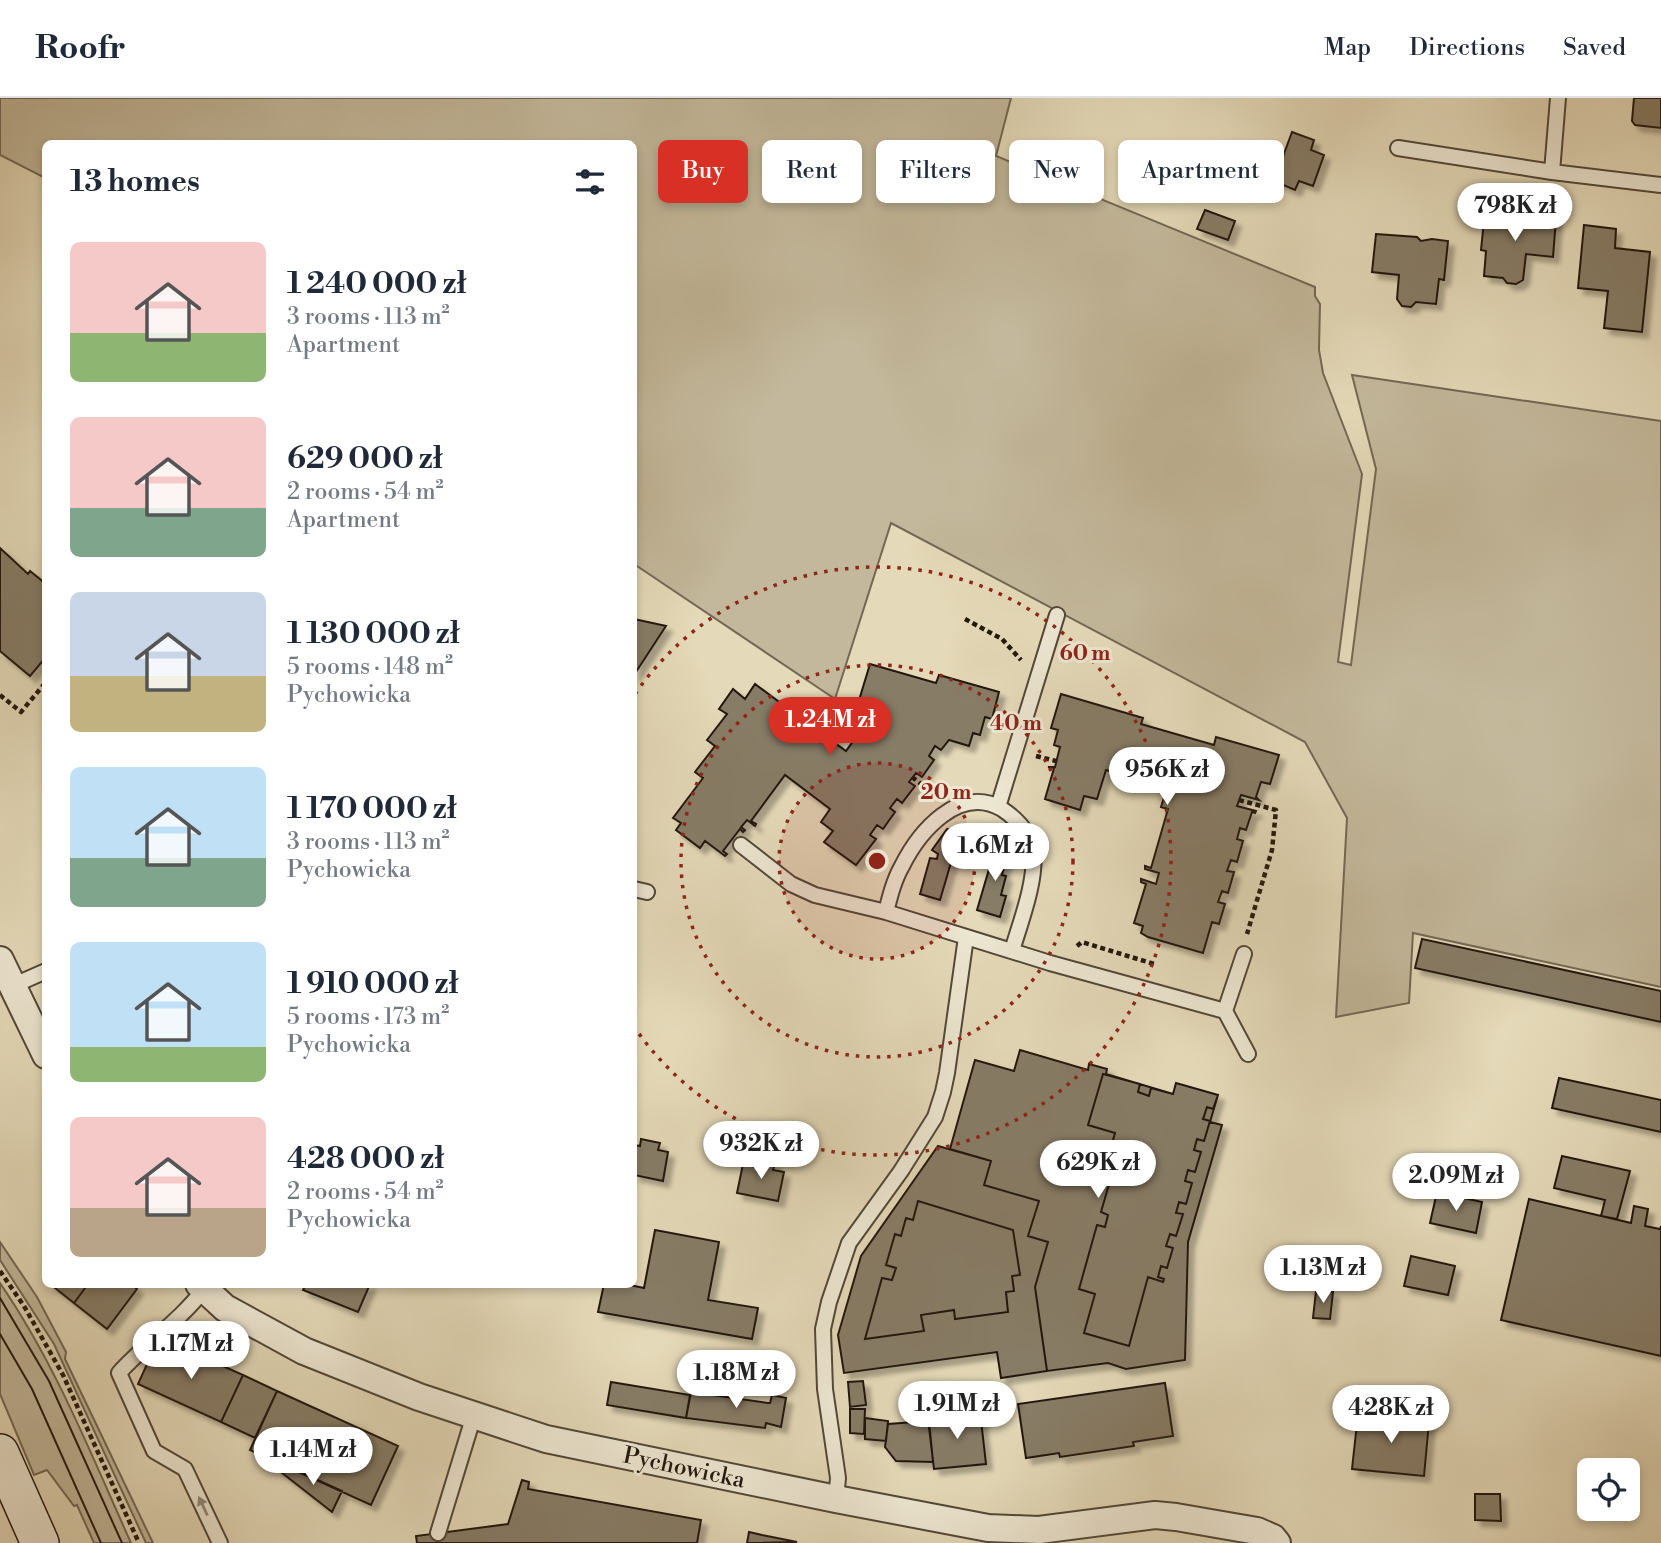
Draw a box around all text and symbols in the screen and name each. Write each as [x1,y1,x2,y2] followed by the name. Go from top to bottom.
[35,28,126,69] text: Roofr
[1324,33,1371,63] text: Map
[1409,33,1525,63] text: Directions
[1563,33,1626,63] text: Saved
[658,140,748,203] chip: Buy
[762,140,862,203] chip: Rent
[876,140,995,203] chip: Filters
[1009,140,1104,203] chip: New
[1118,140,1284,203] chip: Apartment
[70,163,200,201] text: 13 homes
[571,163,609,201] icon: filters
[1450,184,1580,243] pin: 798K zł
[1473,192,1557,220] text: 798K zł
[287,265,466,303] text: 1 240 000 zł
[126,270,210,354] icon: home
[287,303,450,331] text: 3 rooms · 113 m²
[287,331,400,359] text: Apartment
[287,440,443,478] text: 629 000 zł
[126,445,210,529] icon: home
[287,478,444,506] text: 2 rooms · 54 m²
[287,506,400,534] text: Apartment
[287,615,460,653] text: 1 130 000 zł
[126,620,210,704] icon: home
[1060,641,1110,667] text: 60 m
[287,653,453,681] text: 5 rooms · 148 m²
[287,681,411,709] text: Pychowicka
[758,698,902,757] pin: 1.24M zł
[784,706,876,734] text: 1.24M zł
[990,711,1042,737] text: 40 m
[1102,748,1232,807] pin: 956K zł
[1125,756,1209,784] text: 956K zł
[921,780,971,806] text: 20 m
[287,790,457,828] text: 1 170 000 zł
[126,795,210,879] icon: home
[930,824,1060,883] pin: 1.6M zł
[287,828,450,856] text: 3 rooms · 113 m²
[957,832,1033,860] text: 1.6M zł
[865,849,889,873] centre of rings
[287,856,411,884] text: Pychowicka
[287,965,458,1003] text: 1 910 000 zł
[126,970,210,1054] icon: home
[287,1003,449,1031] text: 5 rooms · 173 m²
[287,1031,411,1059] text: Pychowicka
[696,1122,826,1181] pin: 932K zł
[719,1130,803,1158] text: 932K zł
[287,1140,444,1178] text: 428 000 zł
[1033,1140,1163,1200] pin: 629K zł
[126,1145,210,1229] icon: home
[1056,1149,1140,1177] text: 629K zł
[1384,1154,1528,1213] pin: 2.09M zł
[1408,1162,1504,1190] text: 2.09M zł
[287,1178,444,1206] text: 2 rooms · 54 m²
[287,1206,411,1234] text: Pychowicka
[1251,1246,1395,1305] pin: 1.13M zł
[1280,1254,1366,1282] text: 1.13M zł
[119,1322,263,1381] pin: 1.17M zł
[149,1330,233,1358] text: 1.17M zł
[664,1350,808,1410] pin: 1.18M zł
[693,1359,779,1387] text: 1.18M zł
[885,1382,1029,1441] pin: 1.91M zł
[1326,1386,1456,1445] pin: 428K zł
[914,1390,1000,1418] text: 1.91M zł
[1348,1394,1434,1422] text: 428K zł
[241,1428,385,1487] pin: 1.14M zł
[270,1436,356,1464] text: 1.14M zł
[621,1441,748,1495] street label: Pychowicka
[1577,1458,1640,1521] map controls
[1577,1458,1640,1521] button: locate
[197,1496,208,1516] one-way arrow

